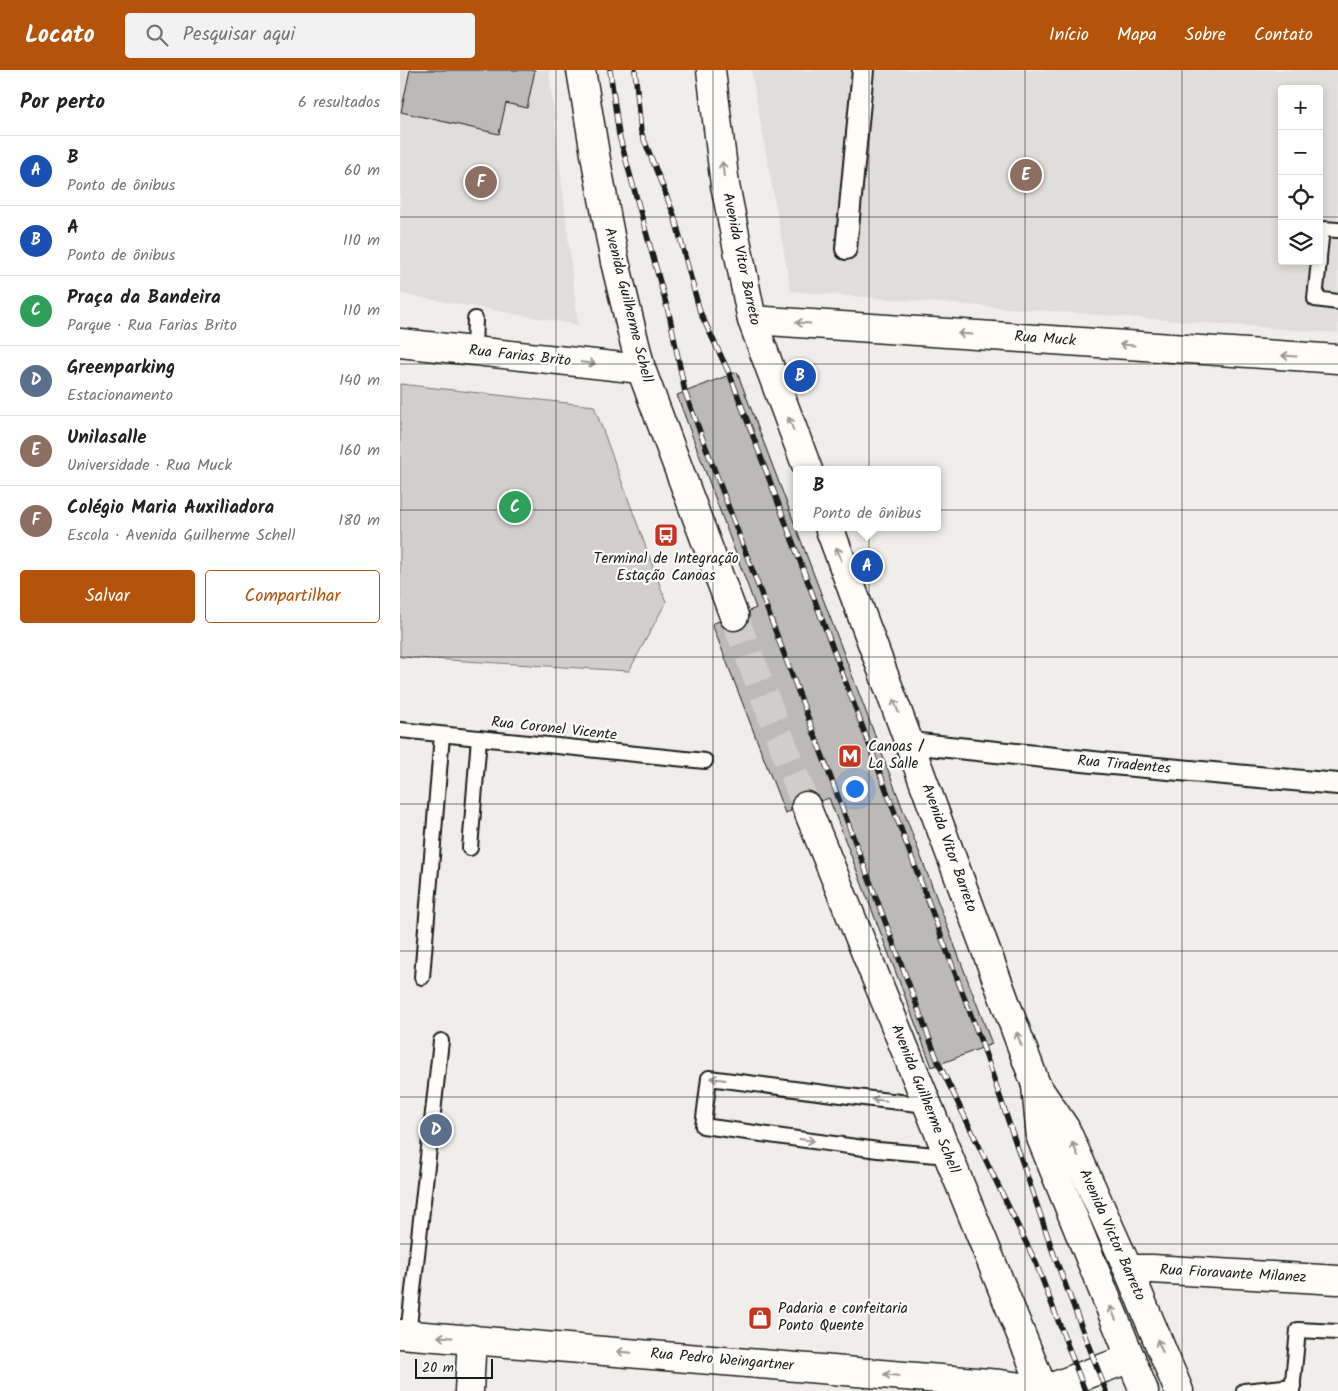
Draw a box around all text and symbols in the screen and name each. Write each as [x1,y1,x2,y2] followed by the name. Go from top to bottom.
[125,13,475,58] search box
[25,16,95,55] text: Locato
[183,20,295,50] text: Pesquisar aqui
[143,21,171,49] icon: search
[1049,21,1089,50] text: Início
[1117,21,1157,50] text: Mapa
[1185,21,1226,50] text: Sobre
[1254,21,1313,50] text: Contato
[1278,85,1323,265] map controls
[1278,85,1323,130] button: +
[20,86,105,119] text: Por perto
[298,90,380,115] text: 6 resultados
[1278,130,1323,175] button: −
[67,143,79,173] text: B
[1010,156,1042,194] pin: E
[31,158,41,183] text: A
[344,158,380,183] text: 60 m
[718,161,728,177] one-way arrow
[465,163,497,201] pin: F
[67,173,175,198] text: Ponto de ônibus
[1278,175,1323,220] button: locate
[715,190,767,328] street label: Avenida Vitor Barreto
[67,213,79,243] text: A
[1278,220,1323,265] button: layers
[597,225,659,385] street label: Avenida Guilherme Schell
[31,228,41,253] text: B
[343,228,380,253] text: 110 m
[67,243,175,268] text: Ponto de ônibus
[67,283,221,313] text: Praça da Bandeira
[31,298,41,323] text: C
[343,298,380,323] text: 110 m
[67,313,237,338] text: Parque · Rua Farias Brito
[795,319,811,328] one-way arrow
[1013,325,1078,353] street label: Rua Muck
[957,330,973,339] one-way arrow
[468,339,572,373] street label: Rua Farias Brito
[1119,340,1135,350] one-way arrow
[1282,351,1298,361] one-way arrow
[67,353,175,383] text: Greenparking
[784,357,816,395] pin: B
[579,358,595,368] one-way arrow
[31,368,41,393] text: D
[339,368,380,393] text: 140 m
[67,383,173,408] text: Estacionamento
[786,417,795,432] one-way arrow
[67,423,146,453] text: Unilasalle
[32,438,40,463] text: E
[339,438,380,463] text: 160 m
[67,453,232,478] text: Universidade · Rua Muck
[793,466,941,531] popup
[813,471,825,501] text: B
[499,488,531,526] pin: C
[67,493,274,523] text: Colégio Maria Auxiliadora
[813,501,921,526] text: Ponto de ônibus
[32,508,40,533] text: F
[338,508,380,533] text: 180 m
[653,522,679,548] bus stop icon: Terminal de Integração Estação Canoas
[67,523,295,548] text: Escola · Avenida Guilherme Schell
[593,547,739,588] place label: Terminal de Integração Estação Canoas
[834,547,843,562] one-way arrow
[851,547,883,585] pin: A
[20,570,195,623] button: Salvar
[205,570,380,623] button: Compartilhar
[891,699,900,714] one-way arrow
[490,710,618,748] street label: Rua Coronel Vicente
[868,735,925,776] place label: Canoas / La Salle
[837,743,863,769] metro station icon: Canoas / La Salle
[1076,749,1172,781] street label: Rua Tiradentes
[842,776,868,802] your location
[915,780,983,916] street label: Avenida Vitor Barreto
[884,1021,966,1178] street label: Avenida Guilherme Schell
[1014,1032,1023,1047] one-way arrow
[710,1074,726,1084] one-way arrow
[871,1095,887,1105] one-way arrow
[420,1111,452,1149] pin: D
[799,1135,815,1145] one-way arrow
[1069,1142,1079,1157] one-way arrow
[1072,1165,1152,1305] street label: Avenida Victor Barreto
[1159,1258,1307,1290] street label: Rua Fioravante Milanez
[778,1297,908,1338] place label: Padaria e confeitaria Ponto Quente
[747,1305,773,1331] shop icon: Padaria e confeitaria Ponto Quente
[1107,1306,1117,1321] one-way arrow
[437,1332,453,1342] one-way arrow
[1155,1339,1164,1354] one-way arrow
[649,1342,796,1378] street label: Rua Pedro Weingartner
[616,1347,632,1357] one-way arrow
[415,1356,492,1379] scale bar
[422,1357,454,1379] text: 20 m
[883,1370,899,1380] one-way arrow

